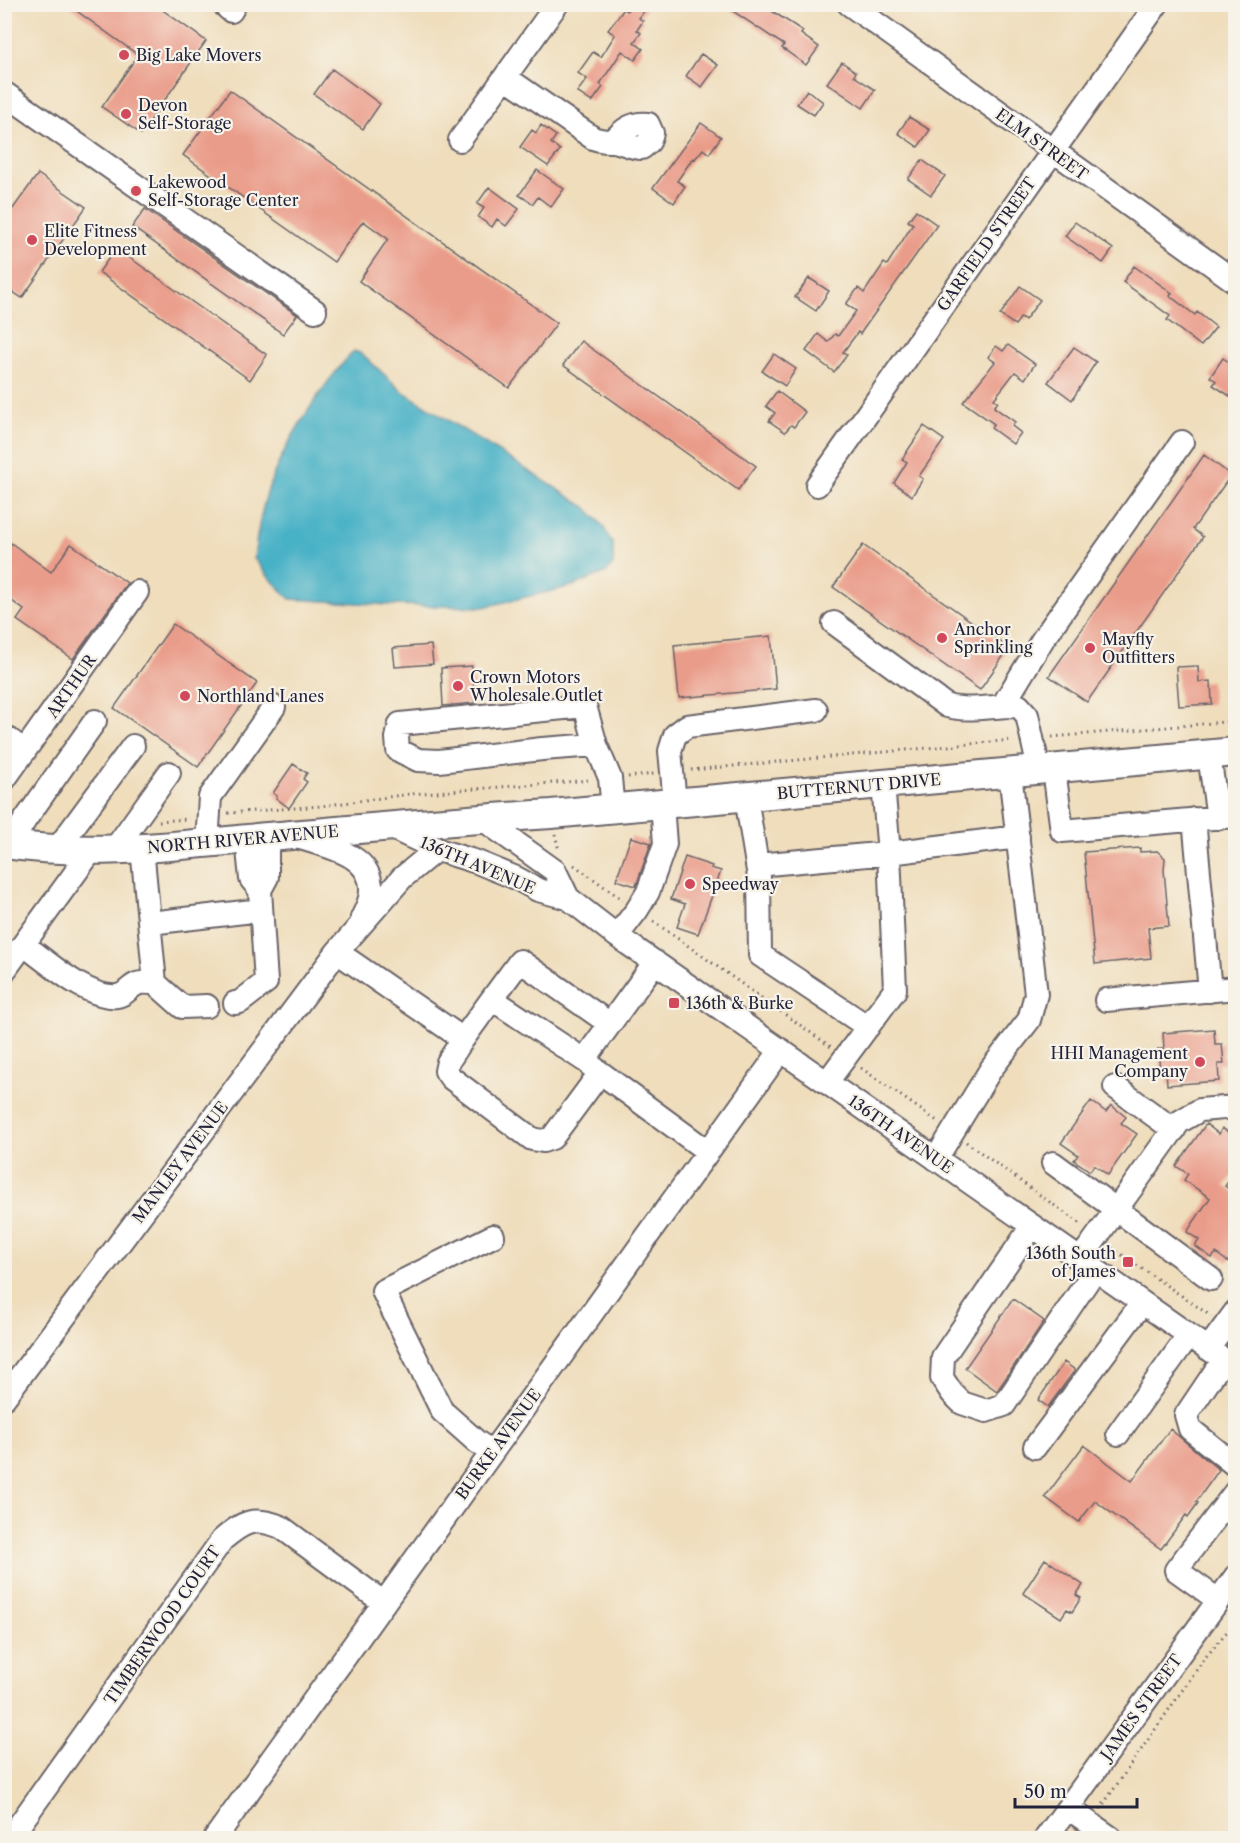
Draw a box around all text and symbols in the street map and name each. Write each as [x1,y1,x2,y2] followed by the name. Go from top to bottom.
[136,45,261,65] place label: Big Lake Movers
[117,48,131,62] marker: Big Lake Movers
[138,95,232,133] place label: Devon Self-Storage
[992,104,1092,184] street label: ELM STREET
[119,107,133,121] marker: Devon Self-Storage
[148,172,299,210] place label: Lakewood Self-Storage Center
[932,173,1040,315] street label: GARFIELD STREET
[129,184,143,198] marker: Lakewood Self-Storage Center
[44,221,147,259] place label: Elite Fitness Development
[25,233,39,247] marker: Elite Fitness Development
[953,619,1033,657] place label: Anchor Sprinkling
[1102,629,1175,667] place label: Mayfly Outfitters
[935,631,949,645] marker: Anchor Sprinkling
[1083,641,1097,655] marker: Mayfly Outfitters
[41,649,101,722] street label: ARTHUR
[469,667,603,705] place label: Crown Motors Wholesale Outlet
[451,679,465,693] marker: Crown Motors Wholesale Outlet
[197,686,324,706] place label: Northland Lanes
[178,689,192,703] marker: Northland Lanes
[776,769,942,803] street label: BUTTERNUT DRIVE
[146,821,340,857] street label: NORTH RIVER AVENUE
[417,832,539,898] street label: 136TH AVENUE
[702,874,780,894] place label: Speedway
[683,877,697,891] marker: Speedway
[686,993,793,1013] place label: 136th & Burke
[667,996,681,1010] marker: 136th & Burke
[1051,1043,1189,1081] place label: HHI Management Company
[1193,1055,1207,1069] marker: HHI Management Company
[845,1090,957,1178] street label: 136TH AVENUE
[128,1097,232,1227] street label: MANLEY AVENUE
[1026,1243,1116,1281] place label: 136th South of James
[1121,1255,1135,1269] marker: 136th South of James
[451,1385,545,1503] street label: BURKE AVENUE
[100,1542,224,1708] street label: TIMBERWOOD COURT
[1094,1650,1186,1766] street label: JAMES STREET
[1015,1771,1136,1809] scale bar
[1024,1781,1067,1803] text: 50 m

